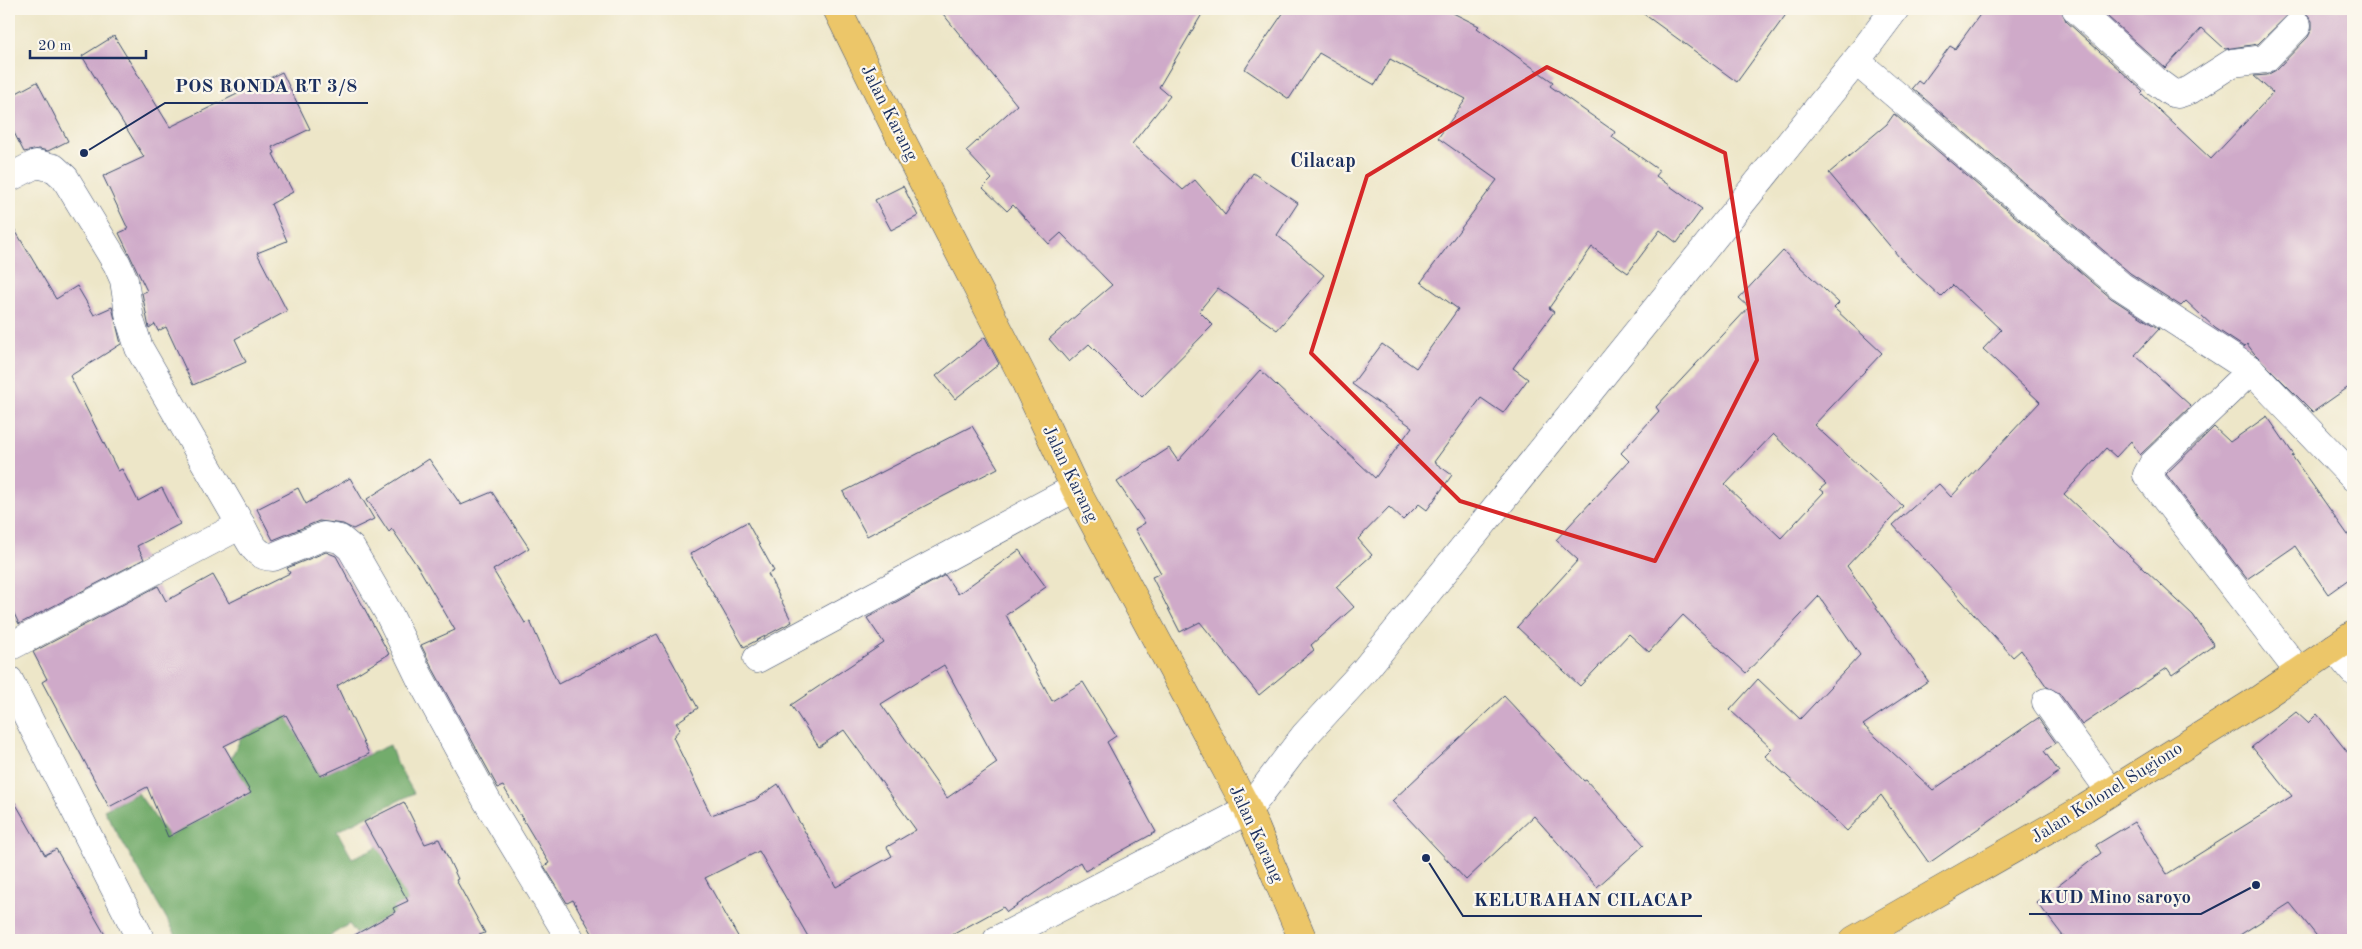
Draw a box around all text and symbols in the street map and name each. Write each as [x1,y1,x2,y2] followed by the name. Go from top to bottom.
[30,28,146,60] scale bar
[38,39,72,54] text: 20 m
[857,62,921,164] street label: Jalan Karang
[165,69,368,103] callout: POS RONDA RT 3/8
[175,78,357,97] text: POS RONDA RT 3/8
[1290,152,1356,172] district label: Cilacap
[1039,423,1101,526] street label: Jalan Karang
[2028,739,2186,847] street label: Jalan Kolonel Sugiono
[1226,782,1287,886] street label: Jalan Karang
[2029,880,2201,914] callout: KUD Mino saroyo
[1463,882,1702,916] callout: KELURAHAN CILACAP
[2039,889,2191,908] text: KUD Mino saroyo
[1473,892,1693,911] text: KELURAHAN CILACAP

